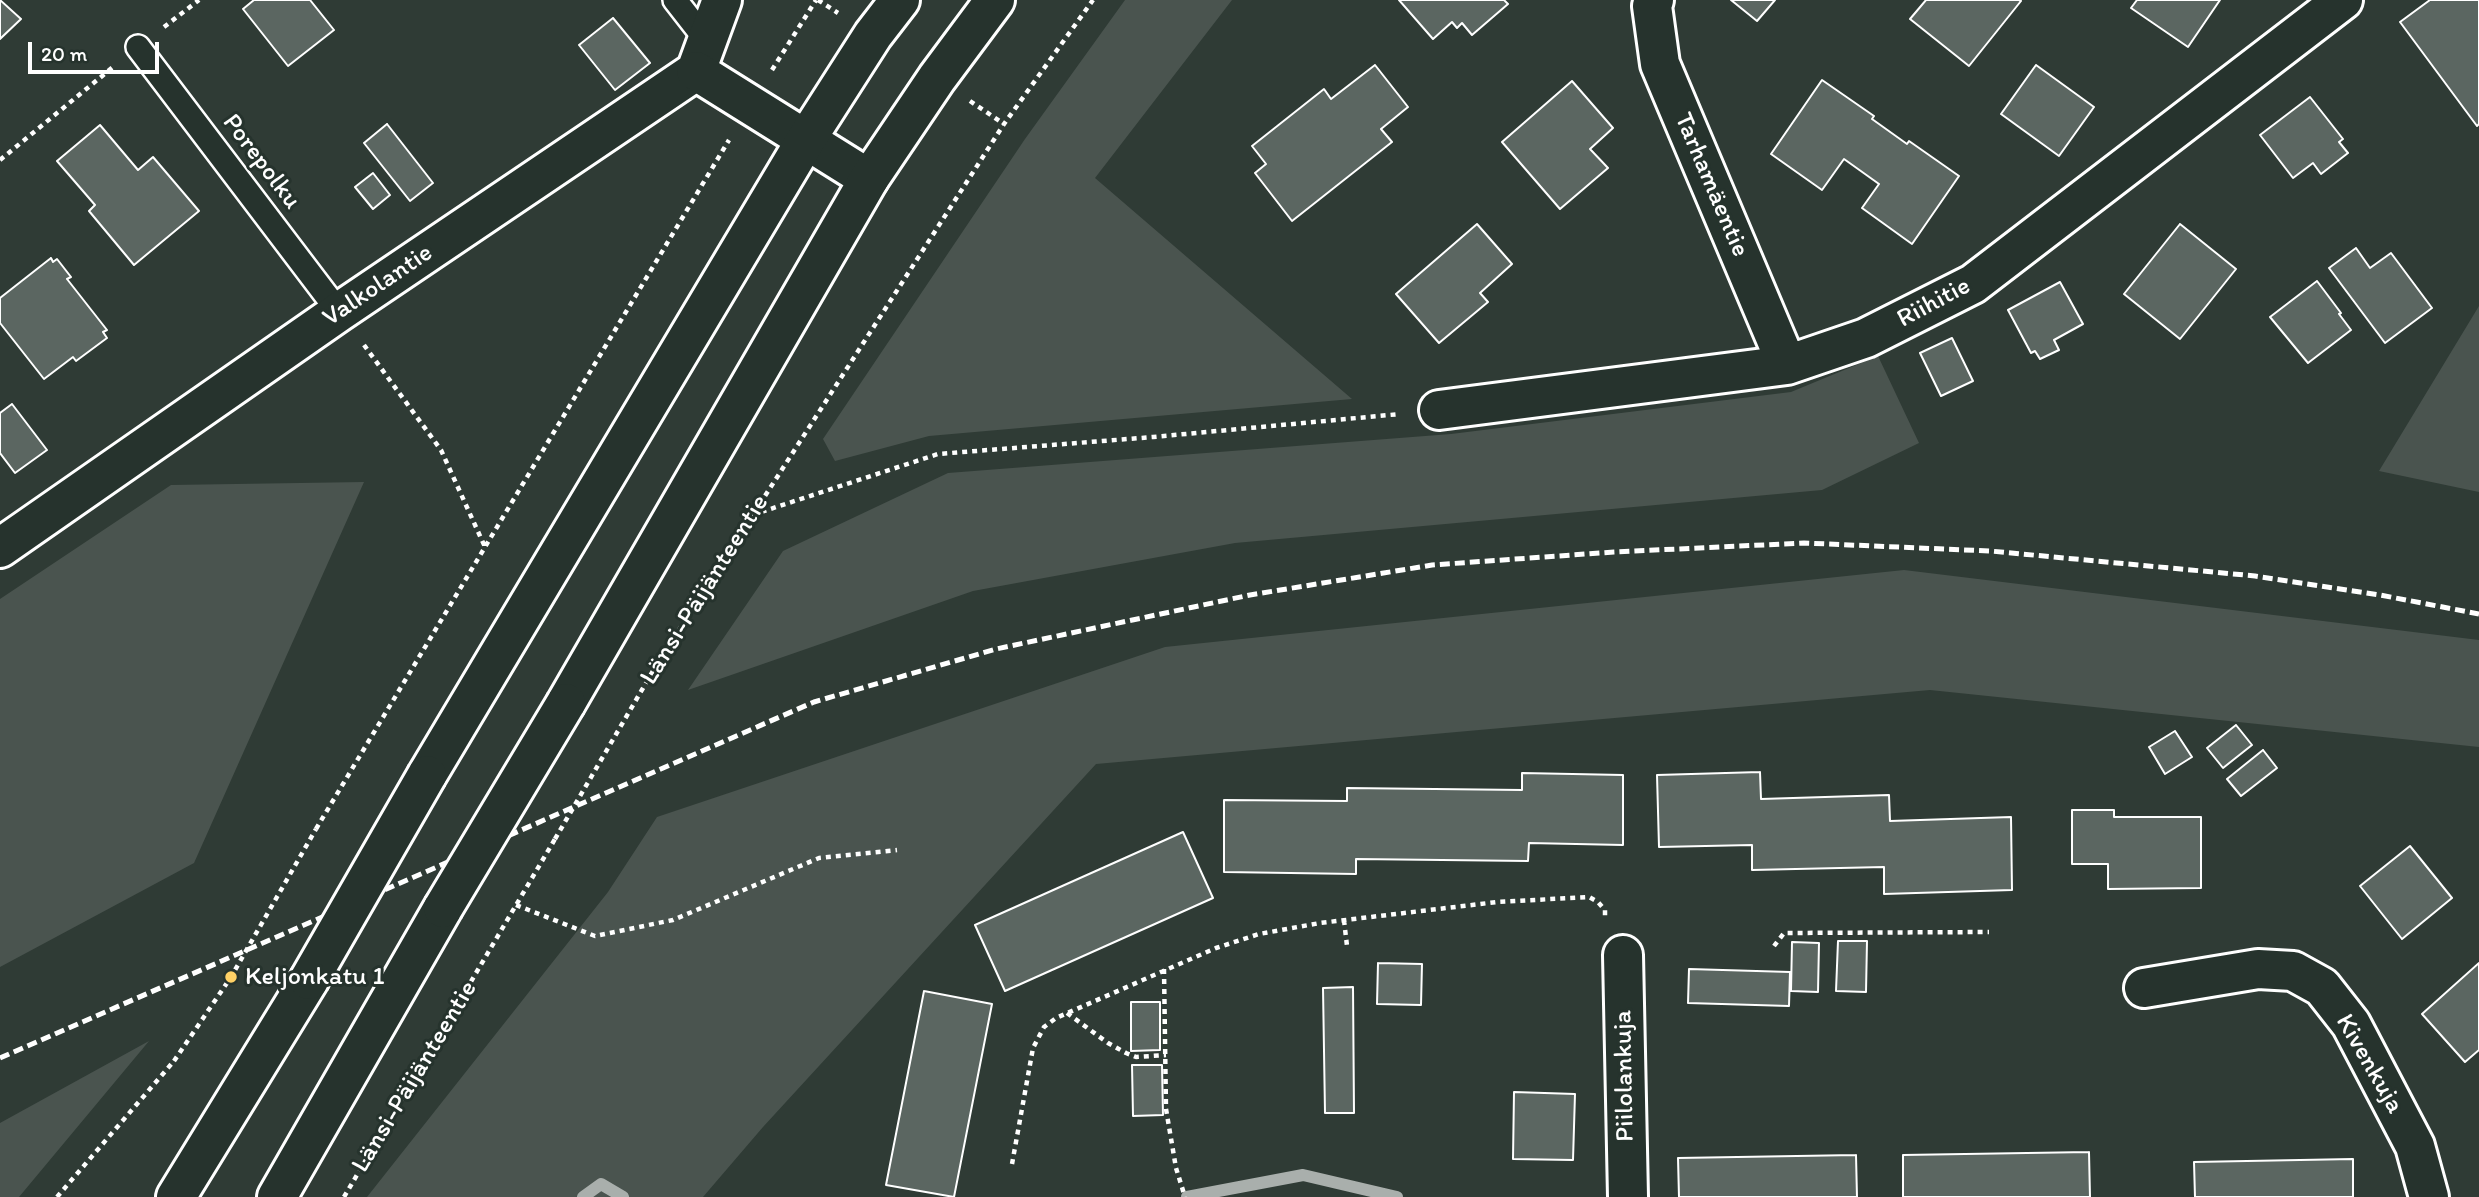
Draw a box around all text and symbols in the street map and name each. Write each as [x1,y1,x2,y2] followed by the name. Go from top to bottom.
[32,28,163,72] scale bar
[41,41,87,66] text: 20 m
[215,108,307,216] street label: Porepolku
[1667,108,1755,262] street label: Tarhamäentie
[317,238,439,334] street label: Valkolantie
[1892,271,1976,335] street label: Riihitie
[634,489,776,691] street label: Länsi-Päijänteentie
[245,961,385,993] place label: Keljonkatu 1
[223,969,239,985] marker: Keljonkatu 1
[345,975,485,1179] street label: Länsi-Päijänteentie
[2328,1009,2410,1119] street label: Kivenkuja
[1608,1010,1642,1142] street label: Piilolankuja

